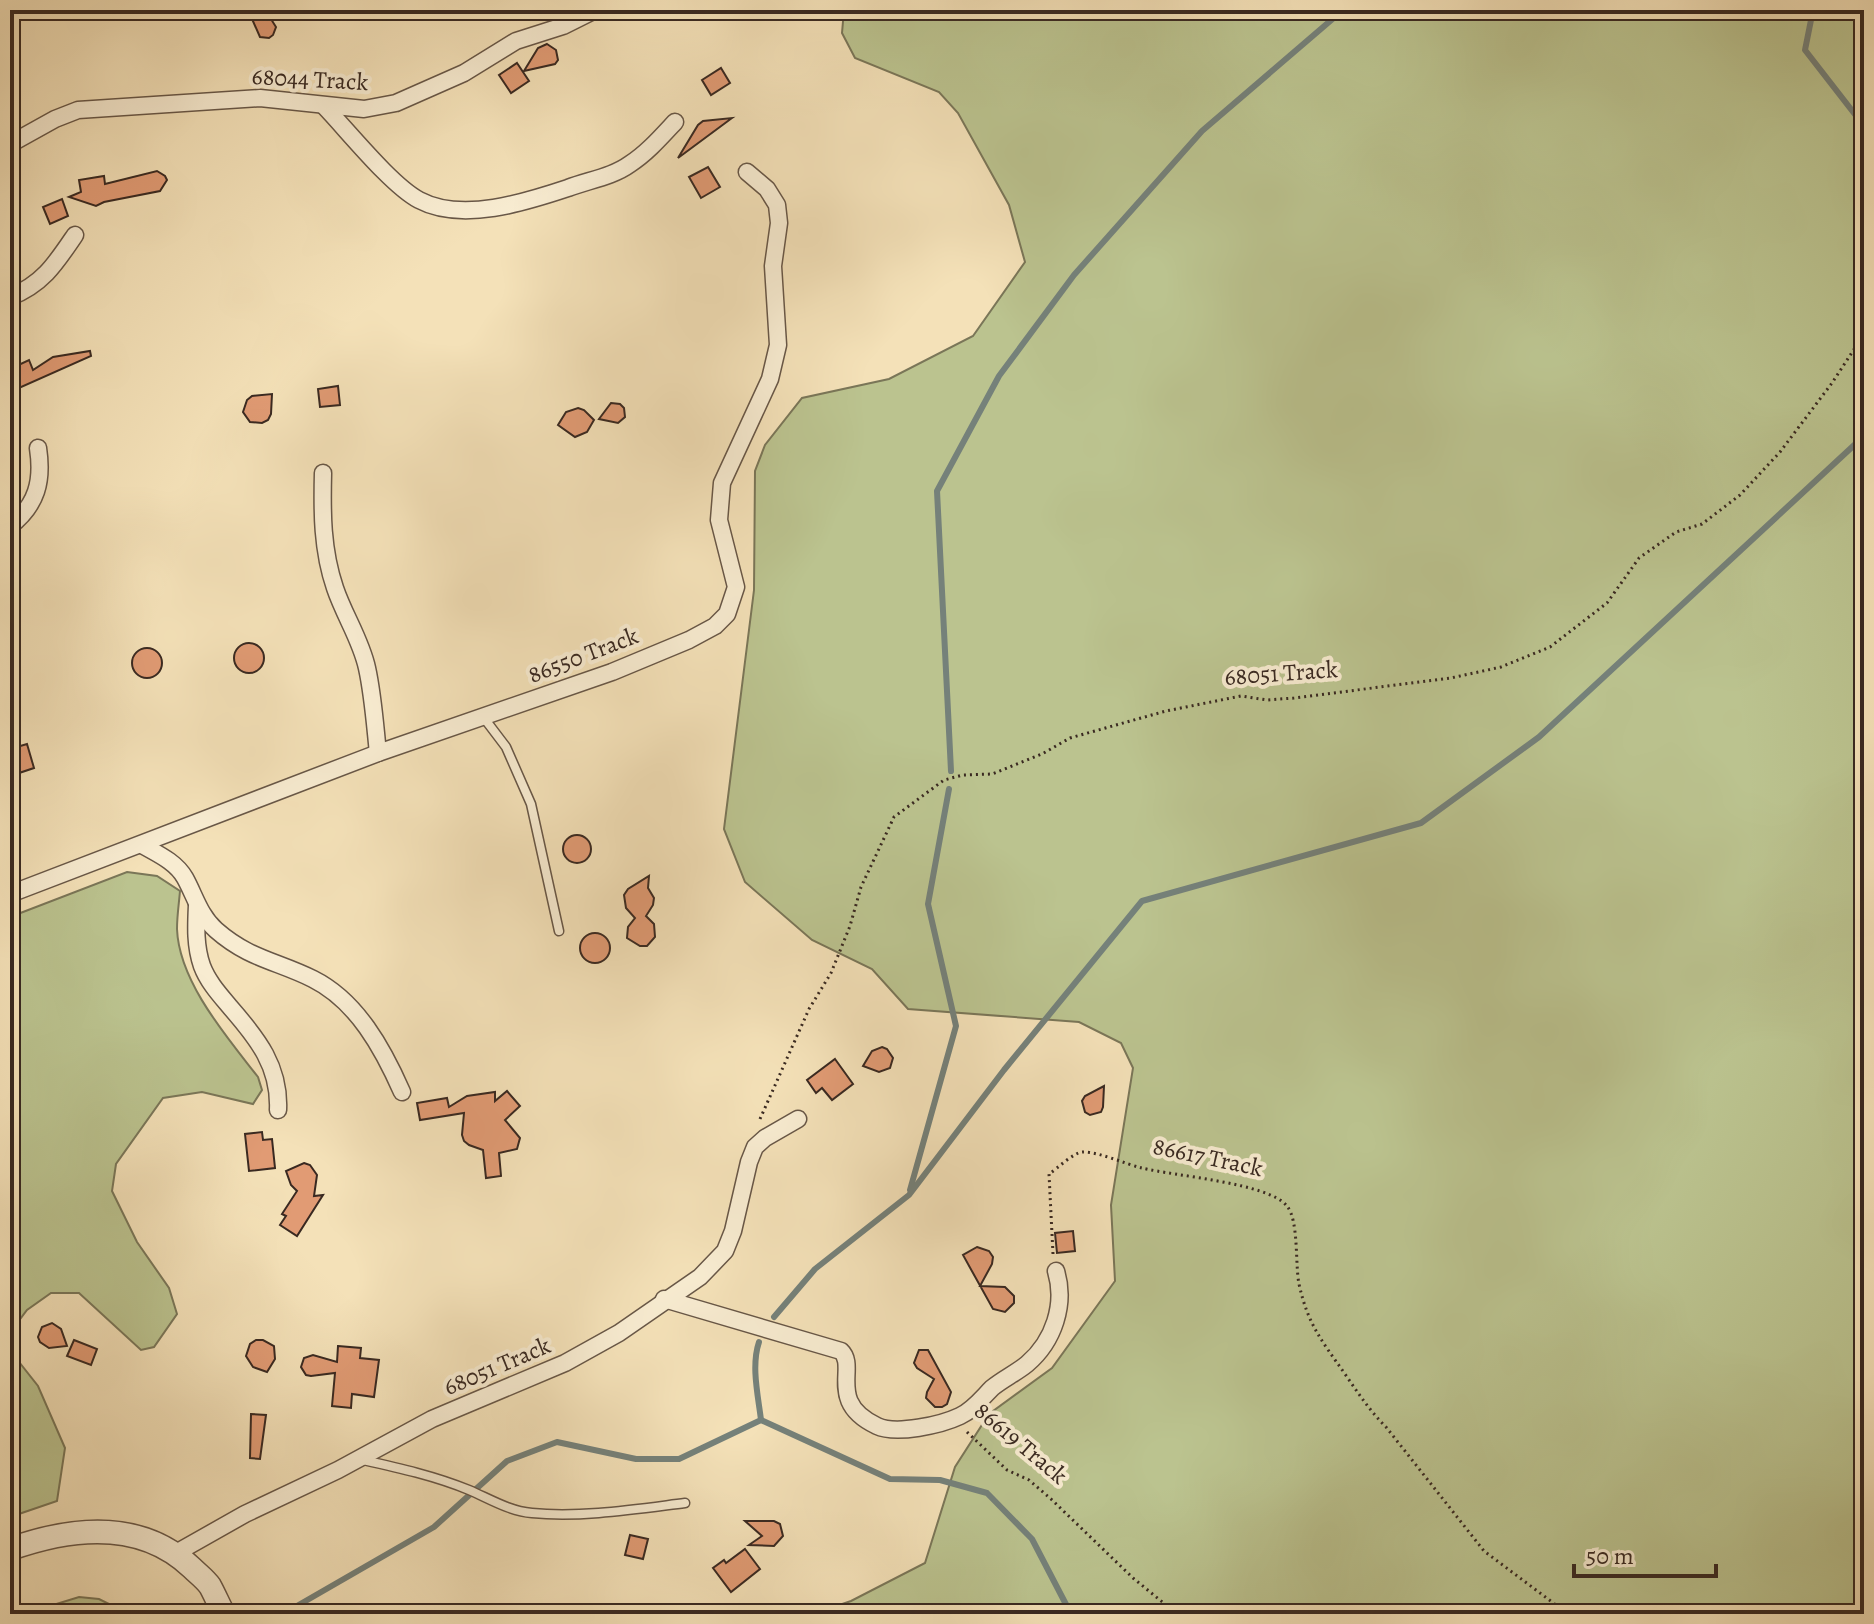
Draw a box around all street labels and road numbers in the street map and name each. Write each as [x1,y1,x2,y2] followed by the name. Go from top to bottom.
[251,60,369,98] street label: 68044 Track
[523,619,643,691] street label: 86550 Track
[1223,653,1339,693] street label: 68051 Track
[1150,1130,1266,1184] street label: 86617 Track
[439,1329,556,1403] street label: 68051 Track
[968,1395,1074,1491] street label: 86619 Track

